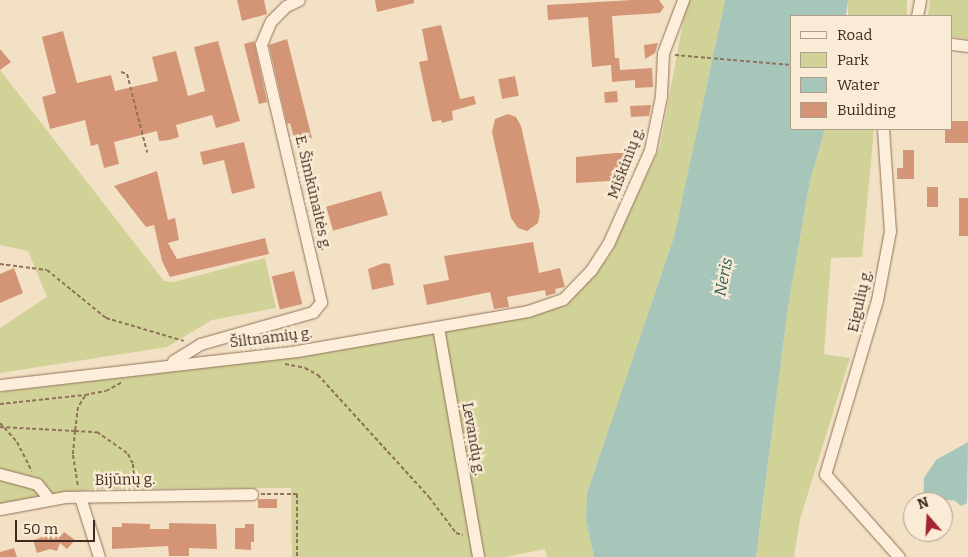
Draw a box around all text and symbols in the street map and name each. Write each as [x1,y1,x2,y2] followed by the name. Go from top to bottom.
[790,15,953,130] legend
[837,26,872,44] text: Road
[837,51,869,69] text: Park
[837,76,879,94] text: Water
[837,101,896,119] text: Building
[604,124,648,202] street label: Miškinių g.
[291,134,335,252] street label: E. Šimkūnaitės g.
[711,256,737,298] water label: Neris
[844,268,876,334] street label: Eigulių g.
[229,324,313,352] street label: Šiltnamių g.
[458,401,488,477] street label: Levandų g.
[95,470,155,490] street label: Bijūnų g.
[903,492,953,542] north arrow
[915,493,931,513] text: N
[18,510,98,542] scale bar
[23,520,58,538] text: 50 m

